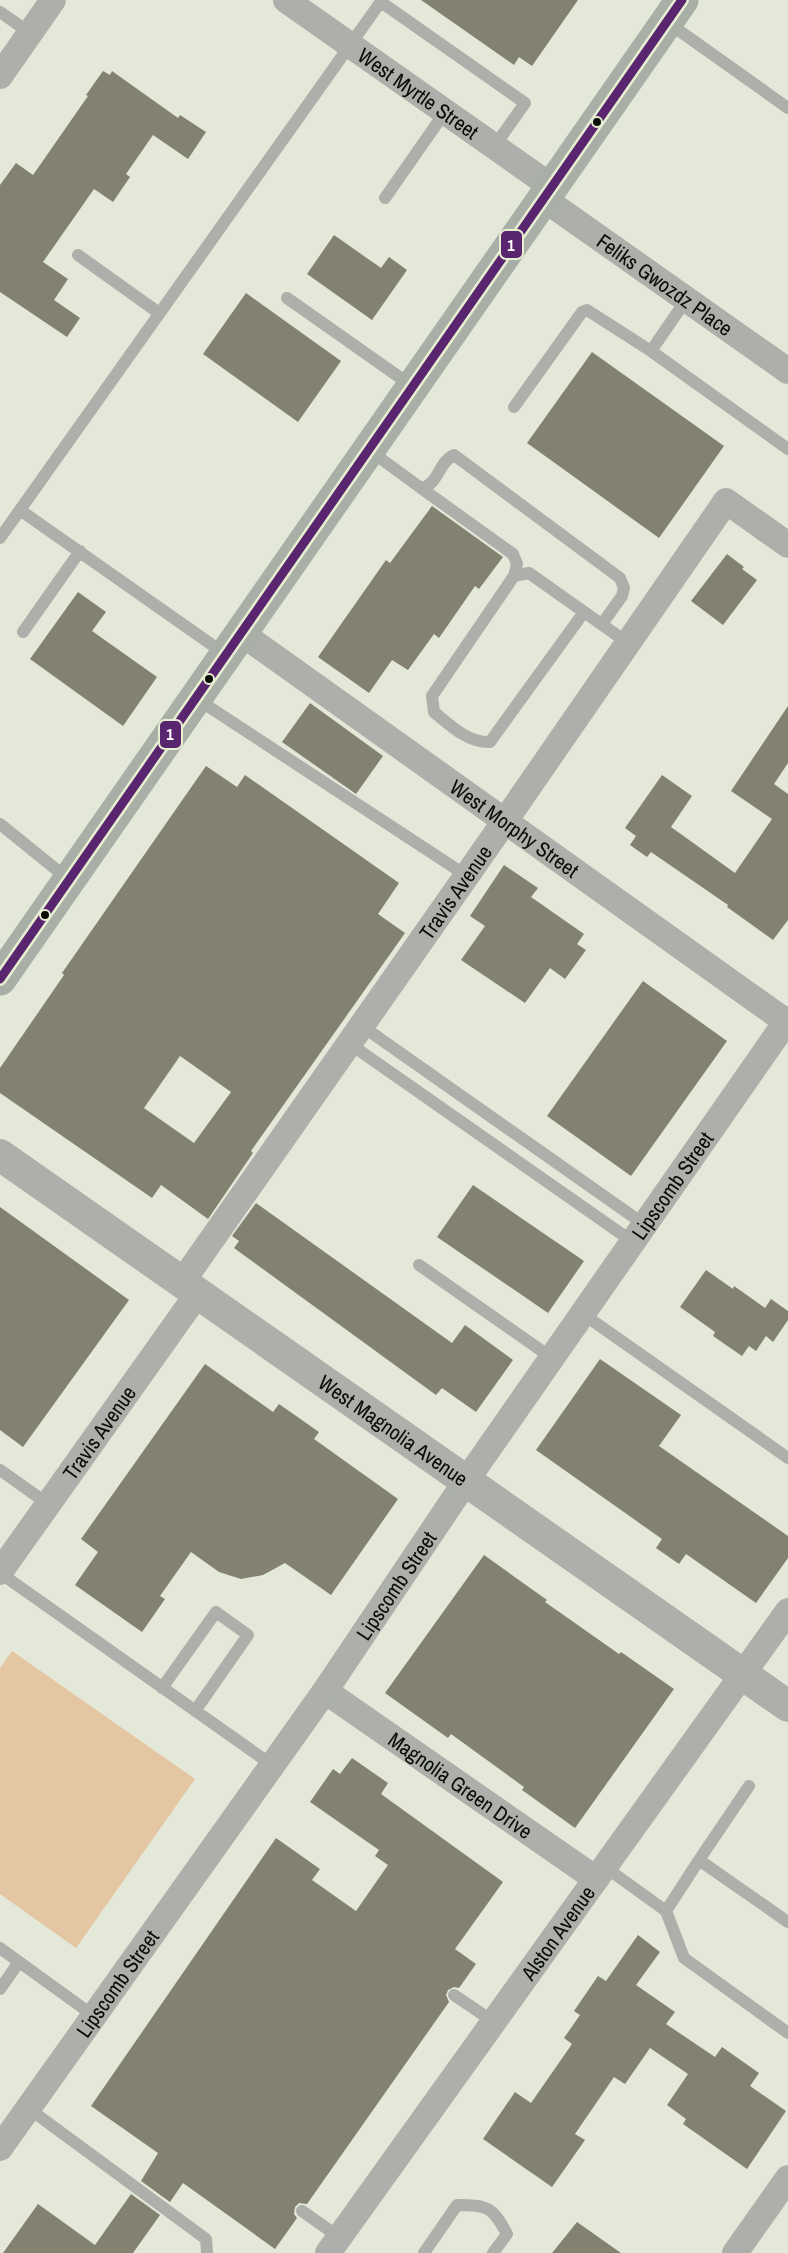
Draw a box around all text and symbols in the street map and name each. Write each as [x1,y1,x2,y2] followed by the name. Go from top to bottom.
[352,41,485,146] street label: West Myrtle Street
[591,116,603,128] unlabelled marker
[591,226,739,342] street label: Feliks Gwozdz Place
[500,230,523,259] line badge: 1
[507,234,515,256] text: 1
[203,673,215,685] unlabelled marker
[159,720,182,749] line badge: 1
[166,723,174,745] text: 1
[444,772,585,884] street label: West Morphy Street
[412,839,498,945] street label: Travis Avenue
[39,909,51,921] unlabelled marker
[624,1125,720,1245] street label: Lipscomb Street
[313,1368,474,1493] street label: West Magnolia Avenue
[56,1380,142,1485] street label: Travis Avenue
[349,1525,443,1646] street label: Lipscomb Street
[383,1725,538,1845] street label: Magnolia Green Drive
[513,1880,601,1987] street label: Alston Avenue
[69,1924,165,2043] street label: Lipscomb Street

